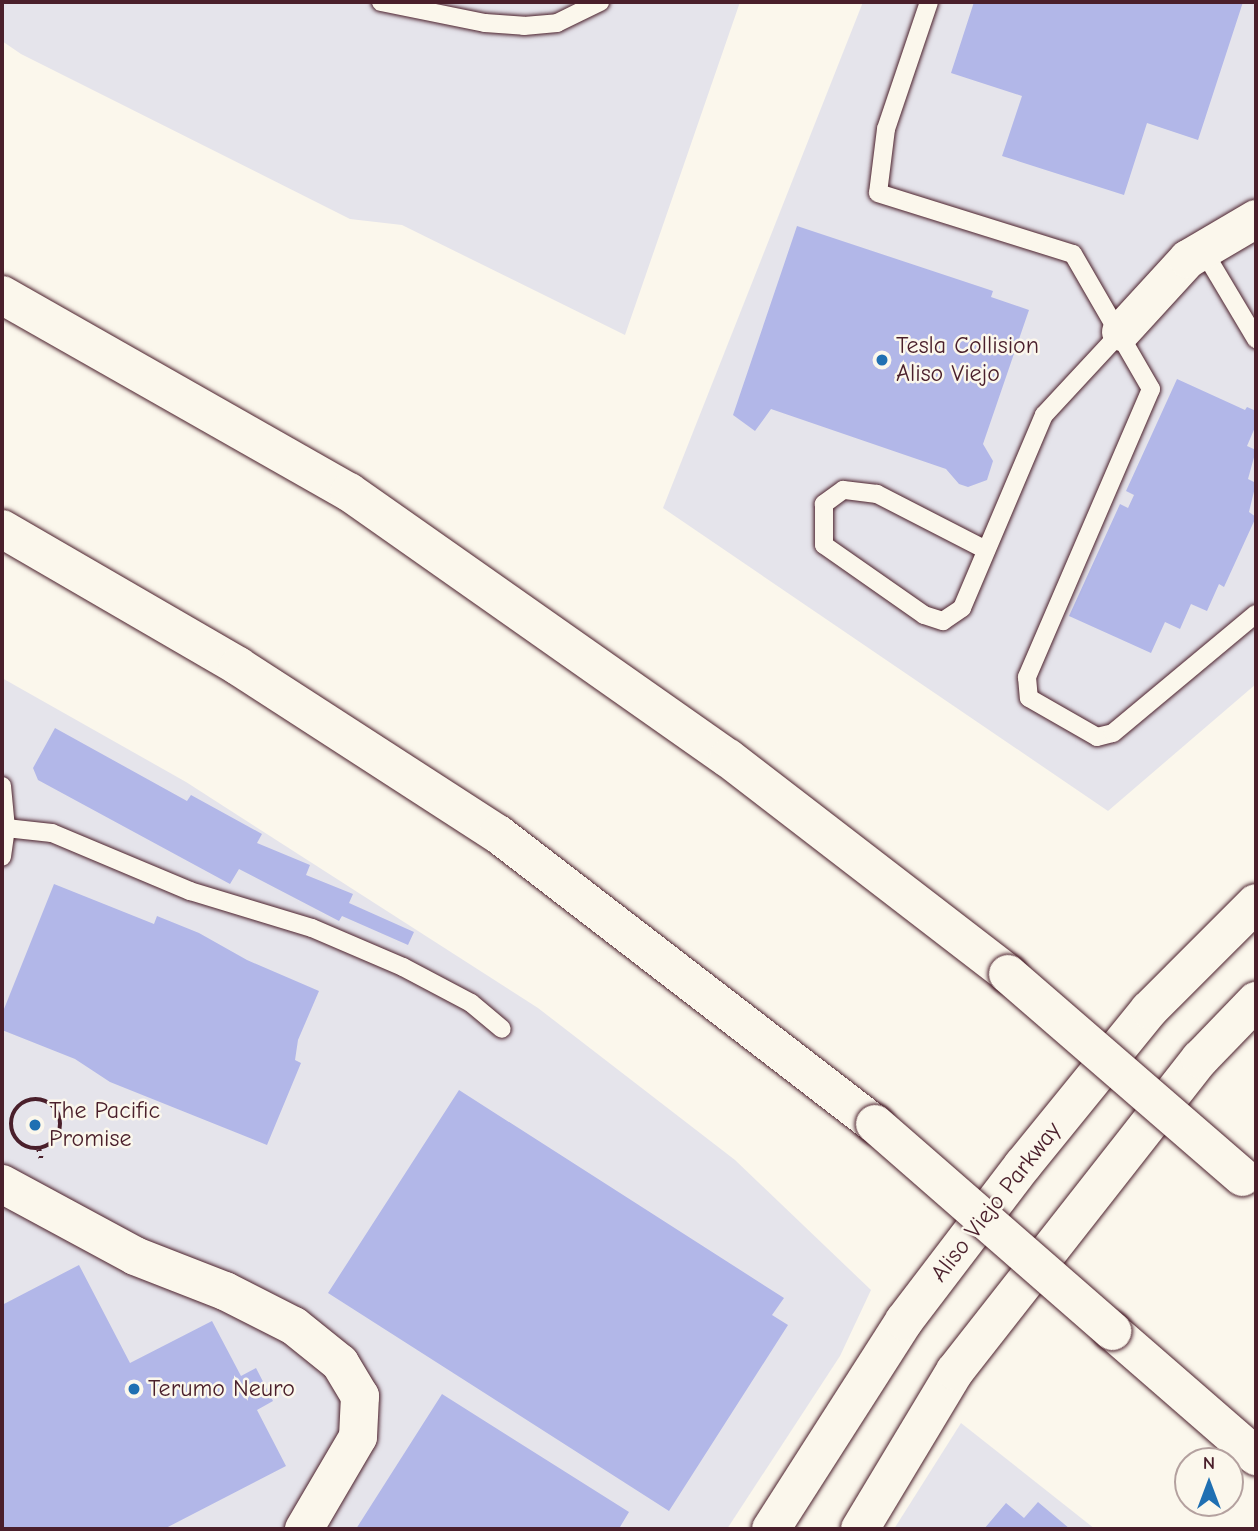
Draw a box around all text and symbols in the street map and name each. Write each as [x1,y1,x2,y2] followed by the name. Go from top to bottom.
[896,332,1039,388] place label: Tesla Collision Aliso Viejo
[874,352,890,368] marker: Tesla Collision Aliso Viejo
[49,1097,160,1153] place label: The Pacific Promise
[925,1116,1067,1288] street label: Aliso Viejo Parkway
[27,1117,43,1133] marker: The Pacific Promise
[148,1375,295,1403] place label: Terumo Neuro
[126,1381,142,1397] marker: Terumo Neuro
[1174,1447,1244,1517] north arrow
[1203,1452,1215,1474] text: N

